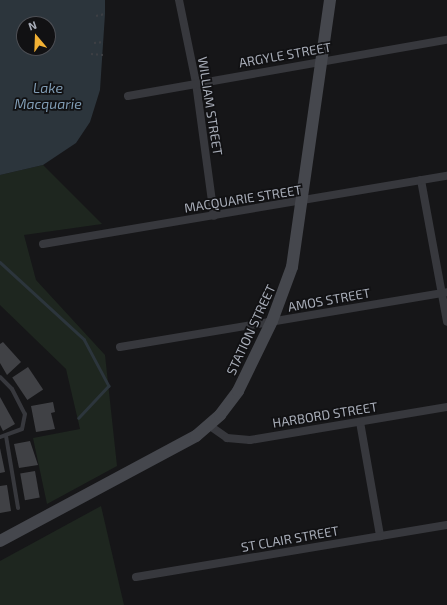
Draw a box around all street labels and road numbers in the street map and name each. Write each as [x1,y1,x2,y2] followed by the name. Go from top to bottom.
[238,39,332,71] street label: ARGYLE STREET
[194,55,226,157] street label: WILLIAM STREET
[183,182,303,216] street label: MACQUARIE STREET
[223,282,279,378] street label: STATION STREET
[287,285,371,315] street label: AMOS STREET
[271,399,379,431] street label: HARBORD STREET
[240,523,340,555] street label: ST CLAIR STREET

